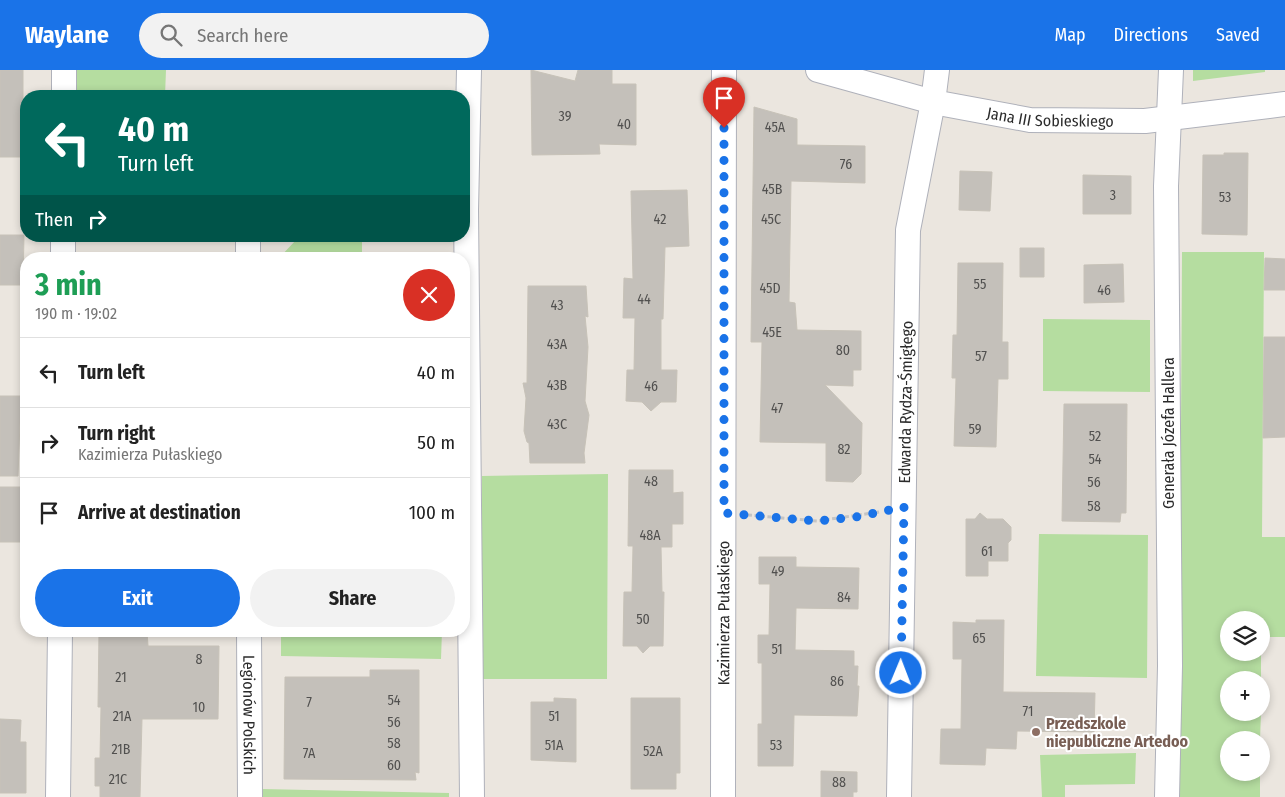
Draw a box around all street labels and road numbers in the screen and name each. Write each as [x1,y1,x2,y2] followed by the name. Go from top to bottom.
[985,103,1114,130] street label: Jana III Sobieskiego
[894,321,916,484] street label: Edwarda Rydza-Śmigłego
[1159,357,1178,509] street label: Generała Józefa Hallera
[714,541,733,685] street label: Kazimierza Pułaskiego
[240,655,259,775] street label: Legionów Polskich

